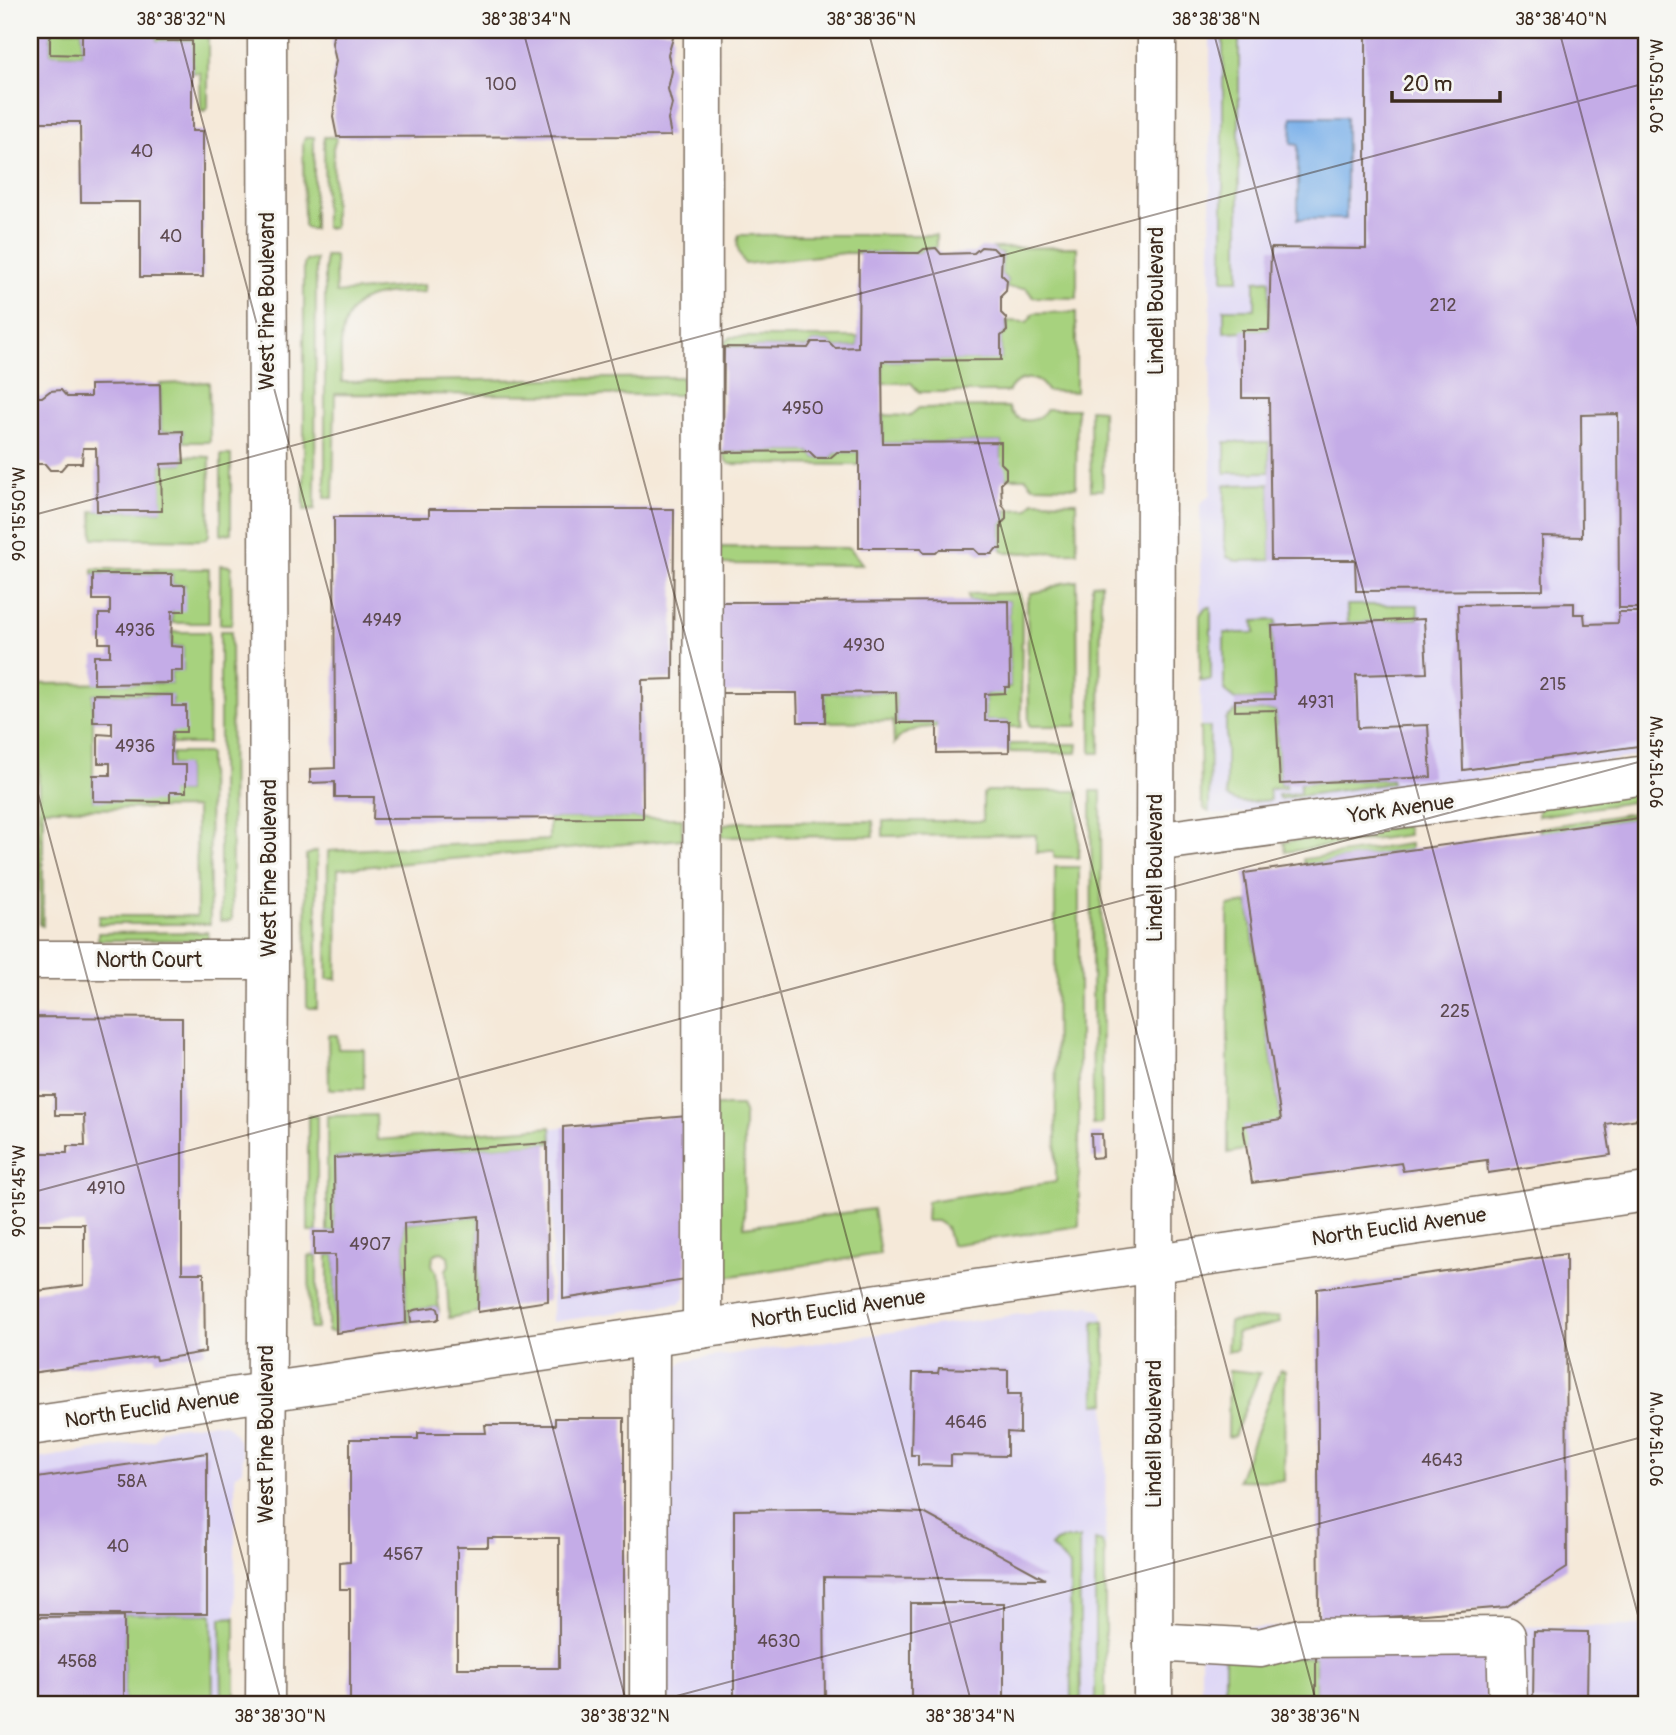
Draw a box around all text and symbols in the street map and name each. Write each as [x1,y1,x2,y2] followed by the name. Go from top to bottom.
[136,8,226,31] text: 38°38'32"N
[481,8,571,31] text: 38°38'34"N
[826,8,916,31] text: 38°38'36"N
[1172,8,1260,31] text: 38°38'38"N
[1515,8,1607,31] text: 38°38'40"N
[1646,39,1669,133] text: 90°15'50"W
[1392,60,1501,104] scale bar
[1403,71,1452,98] text: 20 m
[485,73,517,96] house number: 100
[131,140,153,163] house number: 40
[254,212,281,390] street label: West Pine Boulevard
[160,225,182,248] house number: 40
[1143,227,1170,375] street label: Lindell Boulevard
[1429,294,1457,317] house number: 212
[782,397,824,420] house number: 4950
[8,467,31,561] text: 90°15'50"W
[362,609,402,632] house number: 4949
[115,619,155,642] house number: 4936
[843,634,885,657] house number: 4930
[1540,673,1566,696] house number: 215
[1298,691,1334,714] house number: 4931
[1646,716,1669,808] text: 90°15'45"W
[115,735,155,758] house number: 4936
[256,779,283,957] street label: West Pine Boulevard
[1345,788,1456,830] street label: York Avenue
[1142,794,1169,942] street label: Lindell Boulevard
[96,947,203,974] street label: North Court
[1440,1000,1470,1023] house number: 225
[8,1145,31,1237] text: 90°15'45"W
[86,1177,126,1200] house number: 4910
[1310,1201,1489,1253] street label: North Euclid Avenue
[349,1233,391,1256] house number: 4907
[749,1283,928,1335] street label: North Euclid Avenue
[253,1345,280,1523] street label: West Pine Boulevard
[1141,1360,1168,1508] street label: Lindell Boulevard
[63,1383,242,1435] street label: North Euclid Avenue
[1646,1391,1669,1487] text: 90°15'40"W
[945,1411,987,1434] house number: 4646
[1421,1449,1463,1472] house number: 4643
[117,1470,148,1493] house number: 58A
[107,1535,129,1558] house number: 40
[383,1543,423,1566] house number: 4567
[757,1630,801,1653] house number: 4630
[57,1650,97,1673] house number: 4568
[234,1705,326,1728] text: 38°38'30"N
[580,1705,670,1728] text: 38°38'32"N
[925,1705,1015,1728] text: 38°38'34"N
[1270,1705,1360,1728] text: 38°38'36"N

